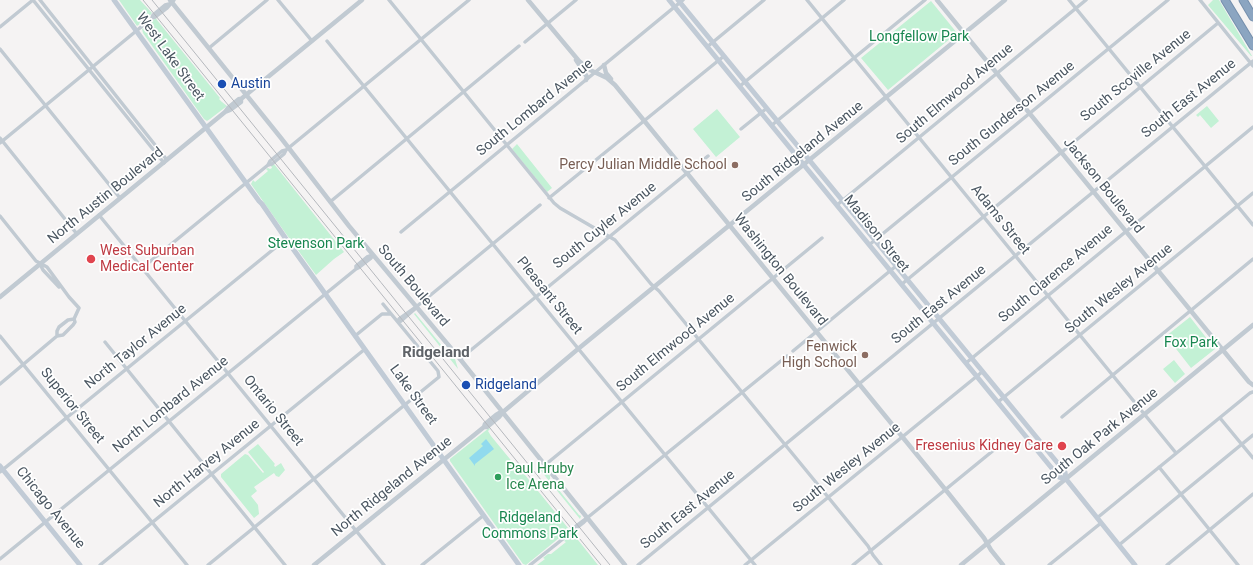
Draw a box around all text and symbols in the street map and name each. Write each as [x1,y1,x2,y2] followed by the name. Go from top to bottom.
[132,10,208,104] street label: West Lake Street
[1077,26,1195,126] street label: South Scoville Avenue
[869,29,969,45] park label: Longfellow Park
[893,40,1017,148] street label: South Elmwood Avenue
[473,56,597,160] street label: South Lombard Avenue
[1138,56,1240,142] street label: South East Avenue
[946,58,1078,170] street label: South Gunderson Avenue
[231,76,271,92] place label: Austin
[216,78,228,90] marker: Austin
[739,98,867,206] street label: South Ridgeland Avenue
[1059,135,1147,237] street label: Jackson Boulevard
[45,144,167,248] street label: North Austin Boulevard
[559,157,727,173] place label: Percy Julian Middle School
[730,160,740,170] marker: Percy Julian Middle School
[550,179,660,273] street label: South Cuyler Avenue
[967,182,1033,258] street label: Adams Street
[840,192,912,276] street label: Madison Street
[730,211,830,329] street label: Washington Boulevard
[996,221,1116,327] street label: South Clarence Avenue
[268,236,364,252] park label: Stevenson Park
[1062,241,1176,337] street label: South Wesley Avenue
[374,242,452,330] street label: South Boulevard
[100,243,194,276] place label: West Suburban Medical Center
[85,253,97,265] marker: West Suburban Medical Center
[513,254,585,338] street label: Pleasant Street
[888,262,990,348] street label: South East Avenue
[614,290,738,396] street label: South Elmwood Avenue
[82,301,190,393] street label: North Taylor Avenue
[1164,335,1218,351] park label: Fox Park
[782,339,857,372] place label: Fenwick High School
[402,344,470,362] district label: Ridgeland
[860,350,870,360] marker: Fenwick High School
[110,353,232,457] street label: North Lombard Avenue
[386,362,440,428] street label: Lake Street
[36,365,108,447] street label: Superior Street
[239,372,307,450] street label: Ontario Street
[475,377,537,393] place label: Ridgeland
[460,379,472,391] marker: Ridgeland
[1038,385,1162,489] street label: South Oak Park Avenue
[151,416,263,512] street label: North Harvey Avenue
[790,420,904,516] street label: South Wesley Avenue
[328,433,456,541] street label: North Ridgeland Avenue
[915,438,1053,454] place label: Fresenius Kidney Care
[1056,440,1068,452] marker: Fresenius Kidney Care
[506,461,574,494] place label: Paul Hruby Ice Arena
[12,464,88,552] street label: Chicago Avenue
[637,467,739,553] street label: South East Avenue
[493,472,503,482] marker: Paul Hruby Ice Arena
[482,510,578,542] park label: Ridgeland Commons Park

